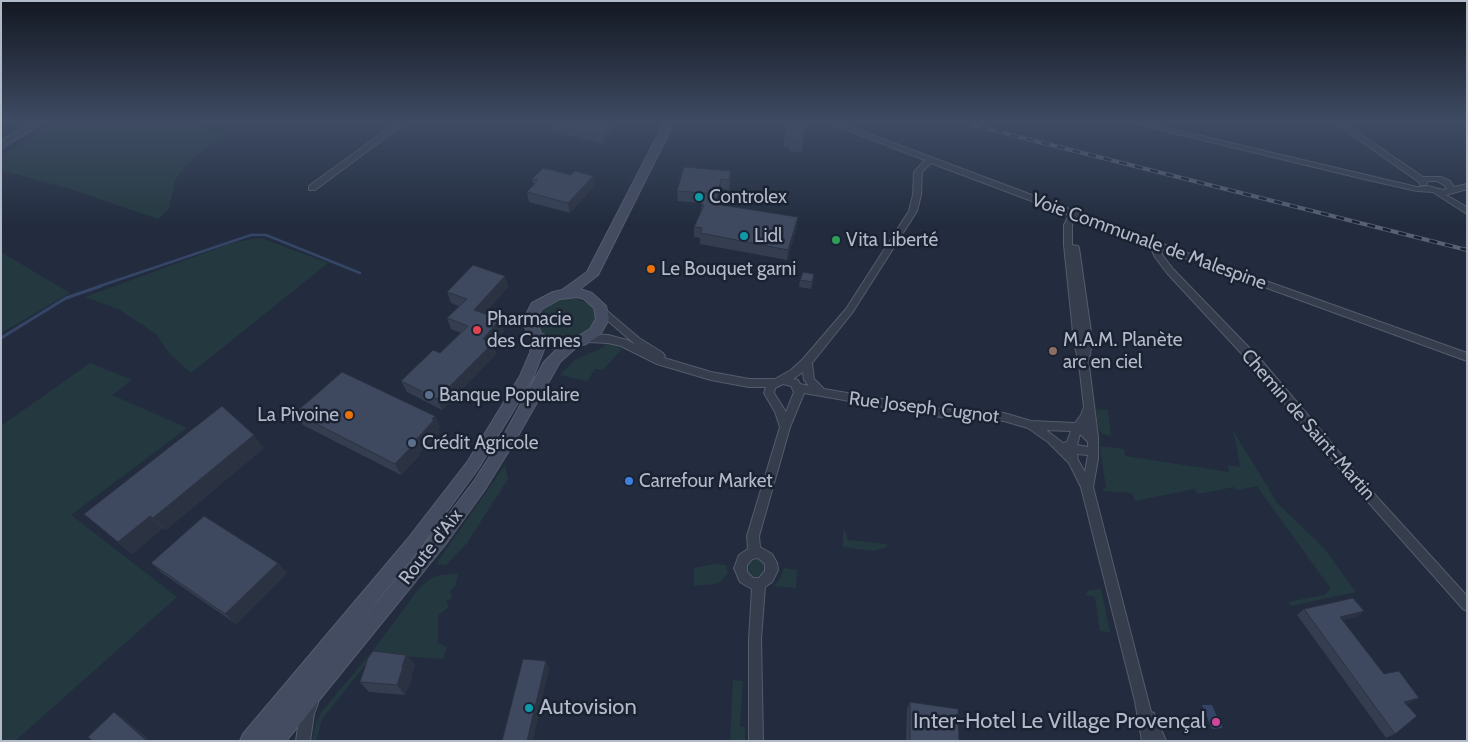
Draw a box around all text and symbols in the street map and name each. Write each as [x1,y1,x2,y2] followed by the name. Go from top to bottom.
[709,186,787,208] place label: Controlex
[1029,189,1269,295] street label: Voie Communale de Malespine
[693,191,705,203] marker: Controlex
[754,225,783,247] place label: Lidl
[846,229,938,251] place label: Vita Liberté
[738,230,750,242] marker: Lidl
[830,234,842,246] marker: Vita Liberté
[661,258,796,280] place label: Le Bouquet garni
[645,263,657,275] marker: Le Bouquet garni
[487,308,580,352] place label: Pharmacie des Carmes
[471,324,483,336] marker: Pharmacie des Carmes
[1063,329,1182,373] place label: M.A.M. Planète arc en ciel
[1047,345,1059,357] marker: M.A.M. Planète arc en ciel
[1236,345,1380,505] street label: Chemin de Saint-Martin
[439,384,579,406] place label: Banque Populaire
[848,387,1000,429] street label: Rue Joseph Cugnot
[423,389,435,401] marker: Banque Populaire
[257,404,339,426] place label: La Pivoine
[343,409,355,421] marker: La Pivoine
[422,432,538,454] place label: Crédit Agricole
[406,437,418,449] marker: Crédit Agricole
[639,470,773,492] place label: Carrefour Market
[623,475,635,487] marker: Carrefour Market
[394,505,468,589] street label: Route d'Aix
[539,695,637,721] place label: Autovision
[523,702,535,714] marker: Autovision
[913,709,1206,735] place label: Inter-Hotel Le Village Provençal
[1210,716,1222,728] marker: Inter-Hotel Le Village Provençal

